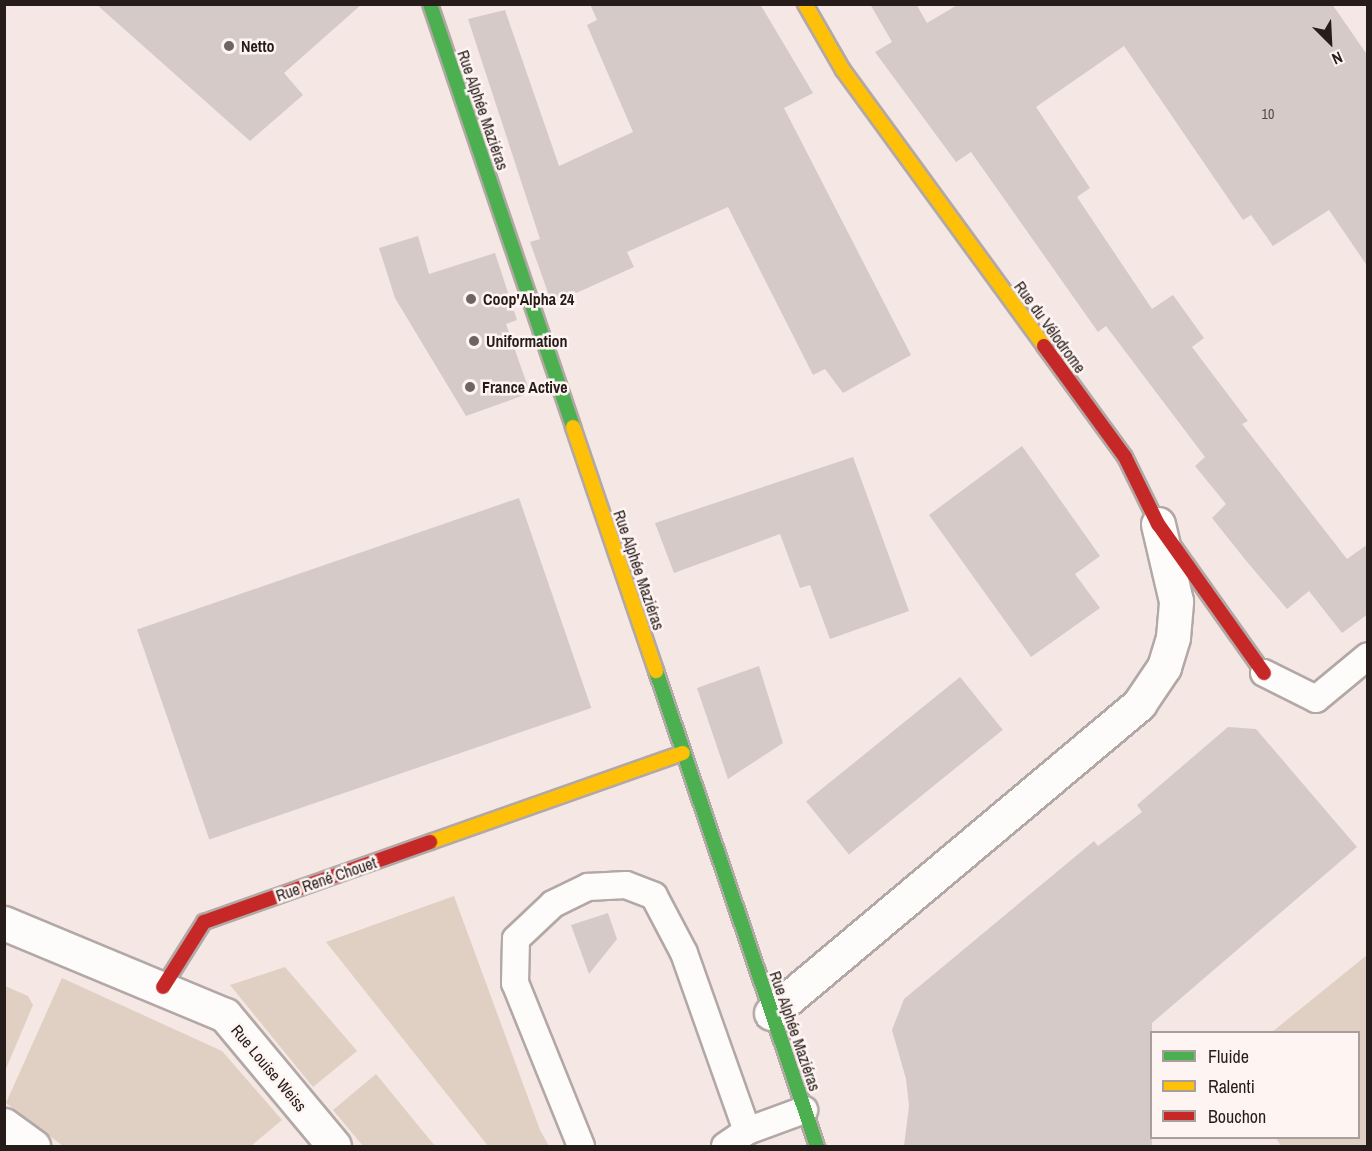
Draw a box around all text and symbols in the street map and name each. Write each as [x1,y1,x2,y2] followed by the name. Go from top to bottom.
[1300,12,1360,72] north arrow
[241,36,275,56] place label: Netto
[222,39,236,53] marker: Netto
[1329,46,1346,70] text: N
[453,47,513,173] street label: Rue Alphée Maziéras
[1262,106,1274,122] house number: 10
[1010,277,1090,377] street label: Rue du Vélodrome
[483,289,574,309] place label: Coop'Alpha 24
[464,292,478,306] marker: Coop'Alpha 24
[486,331,568,351] place label: Uniformation
[467,334,481,348] marker: Uniformation
[482,377,568,397] place label: France Active
[463,380,477,394] marker: France Active
[609,507,669,633] street label: Rue Alphée Maziéras
[273,853,379,905] street label: Rue René Chouet
[765,968,825,1094] street label: Rue Alphée Maziéras
[227,1021,311,1115] street label: Rue Louise Weiss
[1150,1031,1360,1139] legend
[1208,1044,1249,1069] text: Fluide
[1208,1074,1255,1099] text: Ralenti
[1208,1104,1266,1129] text: Bouchon

